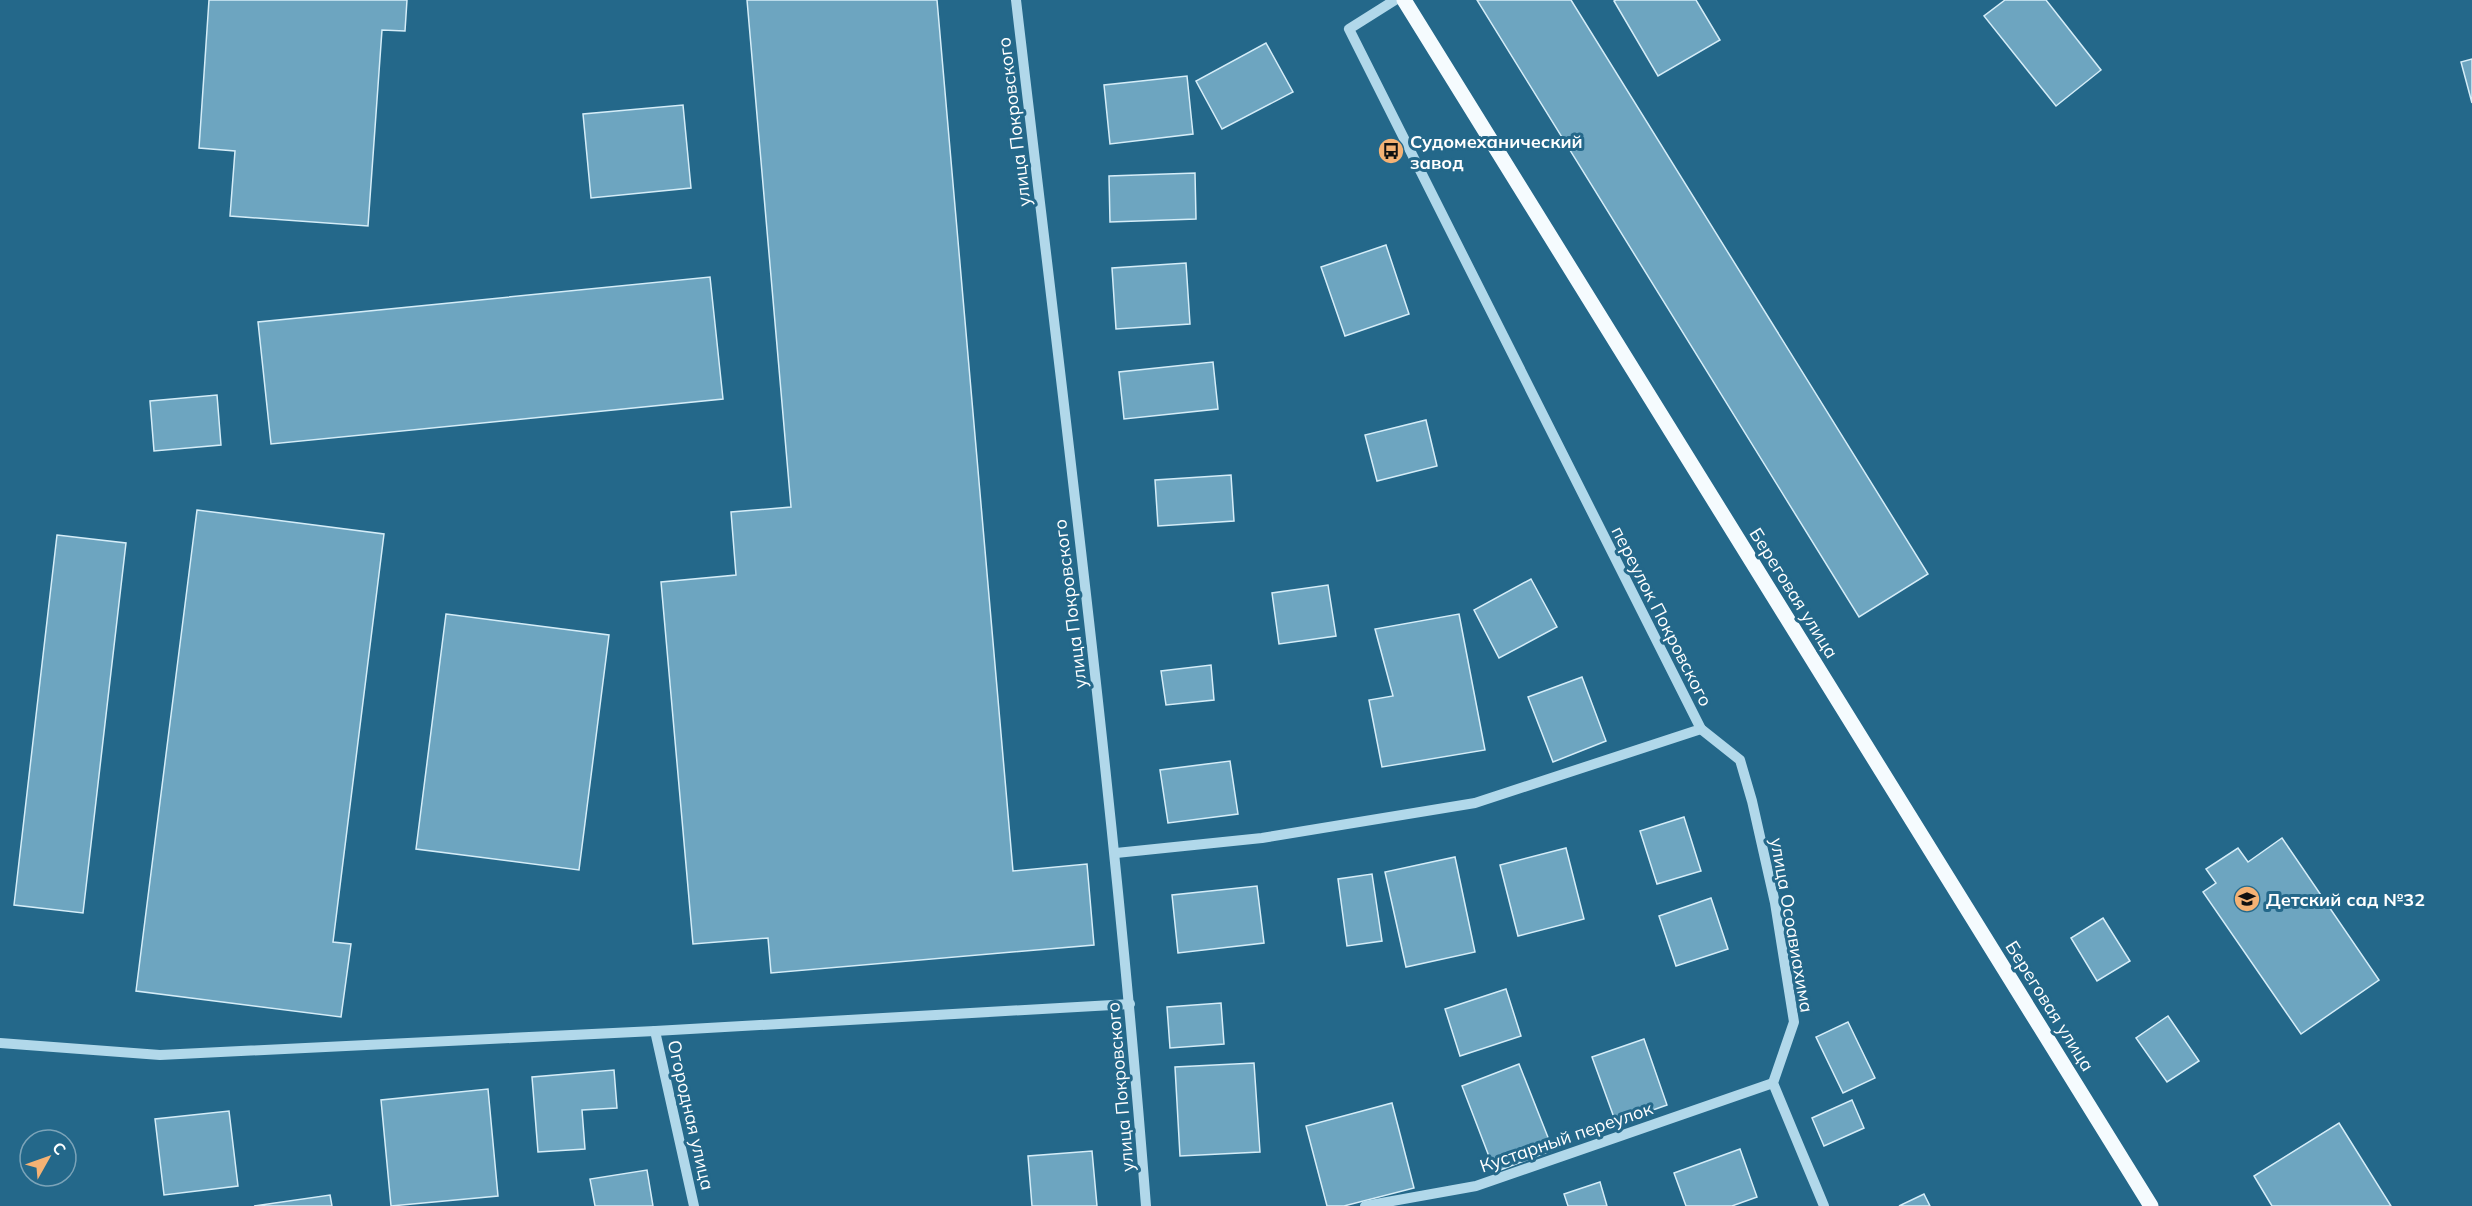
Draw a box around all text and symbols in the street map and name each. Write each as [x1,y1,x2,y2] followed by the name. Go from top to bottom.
[992,36,1036,208] street label: улица Покровского
[1410,130,1583,174] place label: Судомеханический завод
[1376,136,1406,166] bus stop icon: Судомеханический завод
[1048,518,1092,690] street label: улица Покровского
[1607,522,1717,710] street label: переулок Покровского
[1745,523,1843,663] street label: Береговая улица
[1765,836,1819,1014] street label: улица Осоавиахима
[2232,884,2262,914] school or university icon: Детский сад №32
[2266,888,2425,911] place label: Детский сад №32
[2001,936,2099,1076] street label: Береговая улица
[1101,1001,1139,1173] street label: улица Покровского
[663,1038,719,1192] street label: Огородная улица
[1477,1097,1656,1177] street label: Кустарный переулок
[18,1128,78,1188] north arrow
[48,1138,71,1159] text: С

